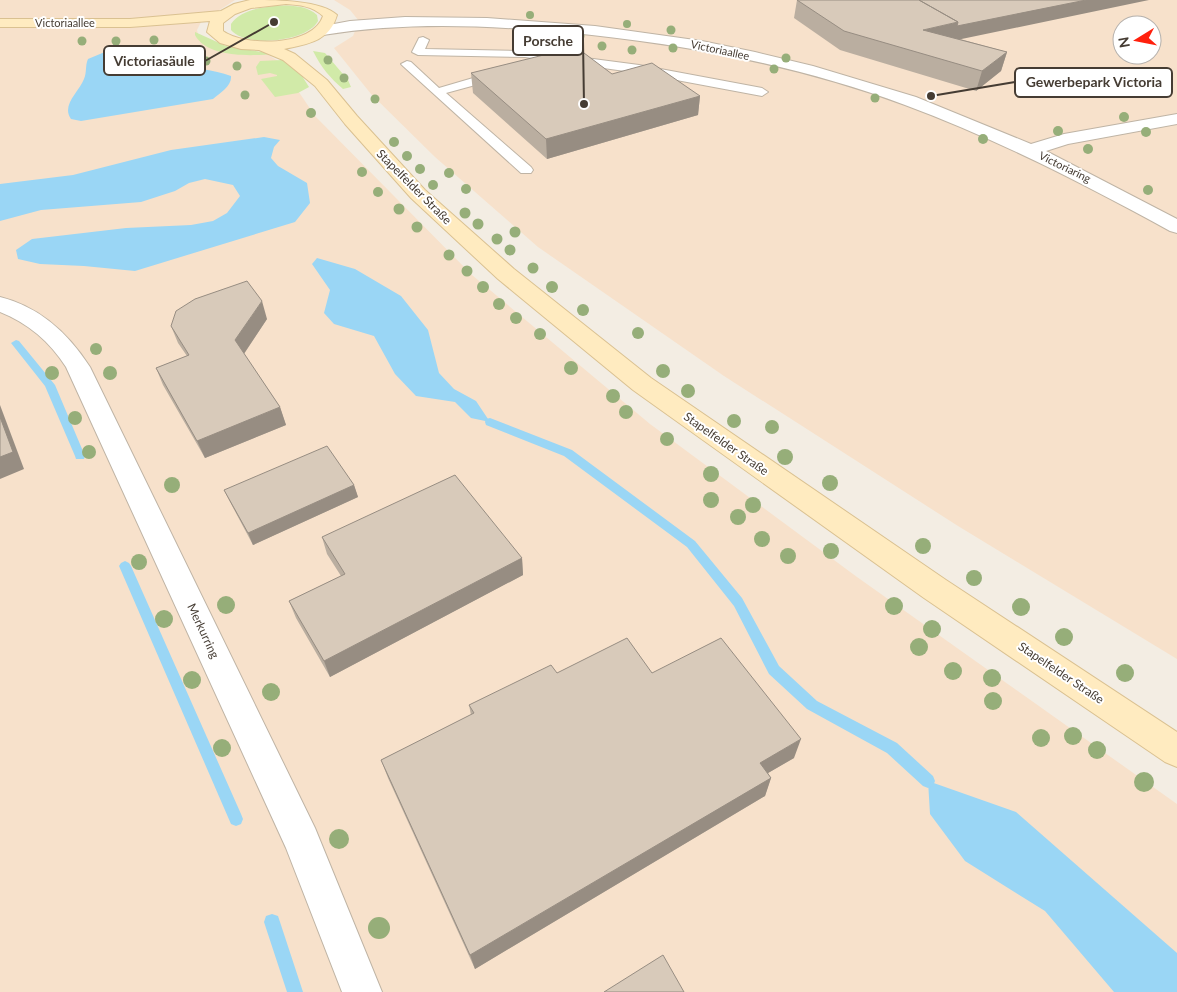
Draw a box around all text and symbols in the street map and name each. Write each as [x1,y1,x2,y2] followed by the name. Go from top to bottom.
[1112,15,1162,65] north arrow
[35,16,95,29] street label: Victoriaallee
[513,26,583,55] callout: Porsche
[523,32,573,49] text: Porsche
[1114,36,1133,49] text: N
[689,37,751,62] street label: Victoriaallee
[104,46,205,75] callout: Victoriasäule
[112,52,195,69] text: Victoriasäule
[1015,68,1172,97] callout: Gewerbepark Victoria
[1026,73,1162,90] text: Gewerbepark Victoria
[374,146,455,227] street label: Stapelfelder Straße
[1037,148,1094,185] street label: Victoriaring
[681,409,772,478] street label: Stapelfelder Straße
[184,601,223,661] street label: Merkurring
[1016,638,1107,707] street label: Stapelfelder Straße

